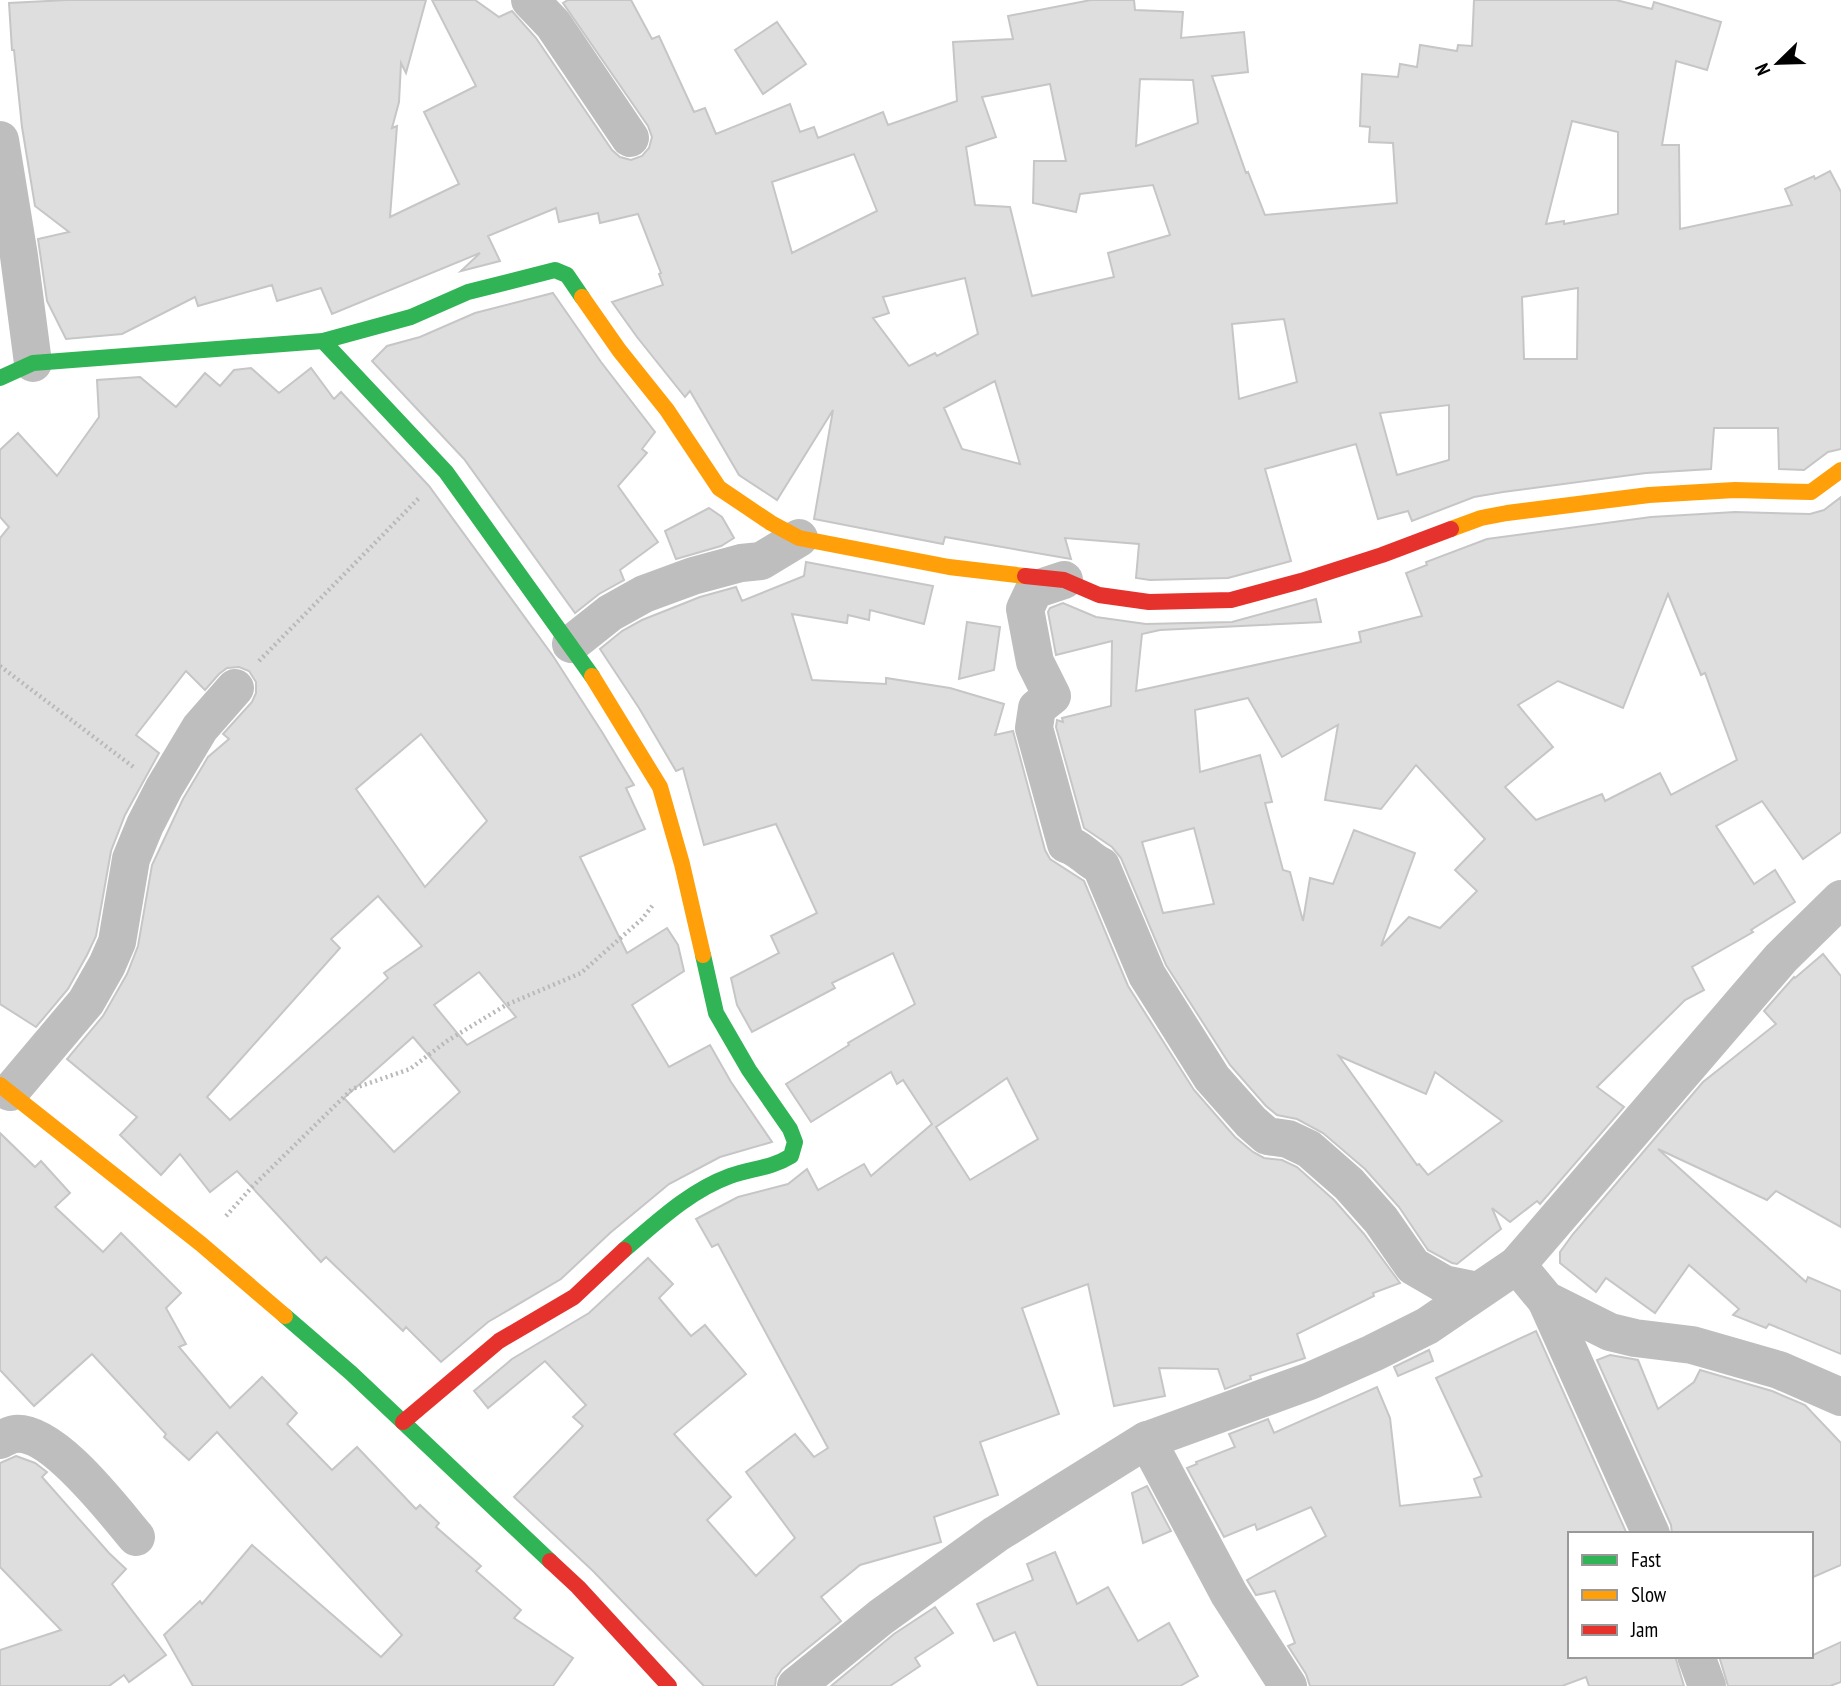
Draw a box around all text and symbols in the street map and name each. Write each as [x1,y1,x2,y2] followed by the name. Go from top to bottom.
[1743,28,1813,98] north arrow
[1749,60,1775,79] text: N
[1568,1532,1813,1658] legend
[1631,1546,1661,1573] text: Fast
[1631,1581,1667,1608] text: Slow
[1630,1616,1658,1643] text: Jam

